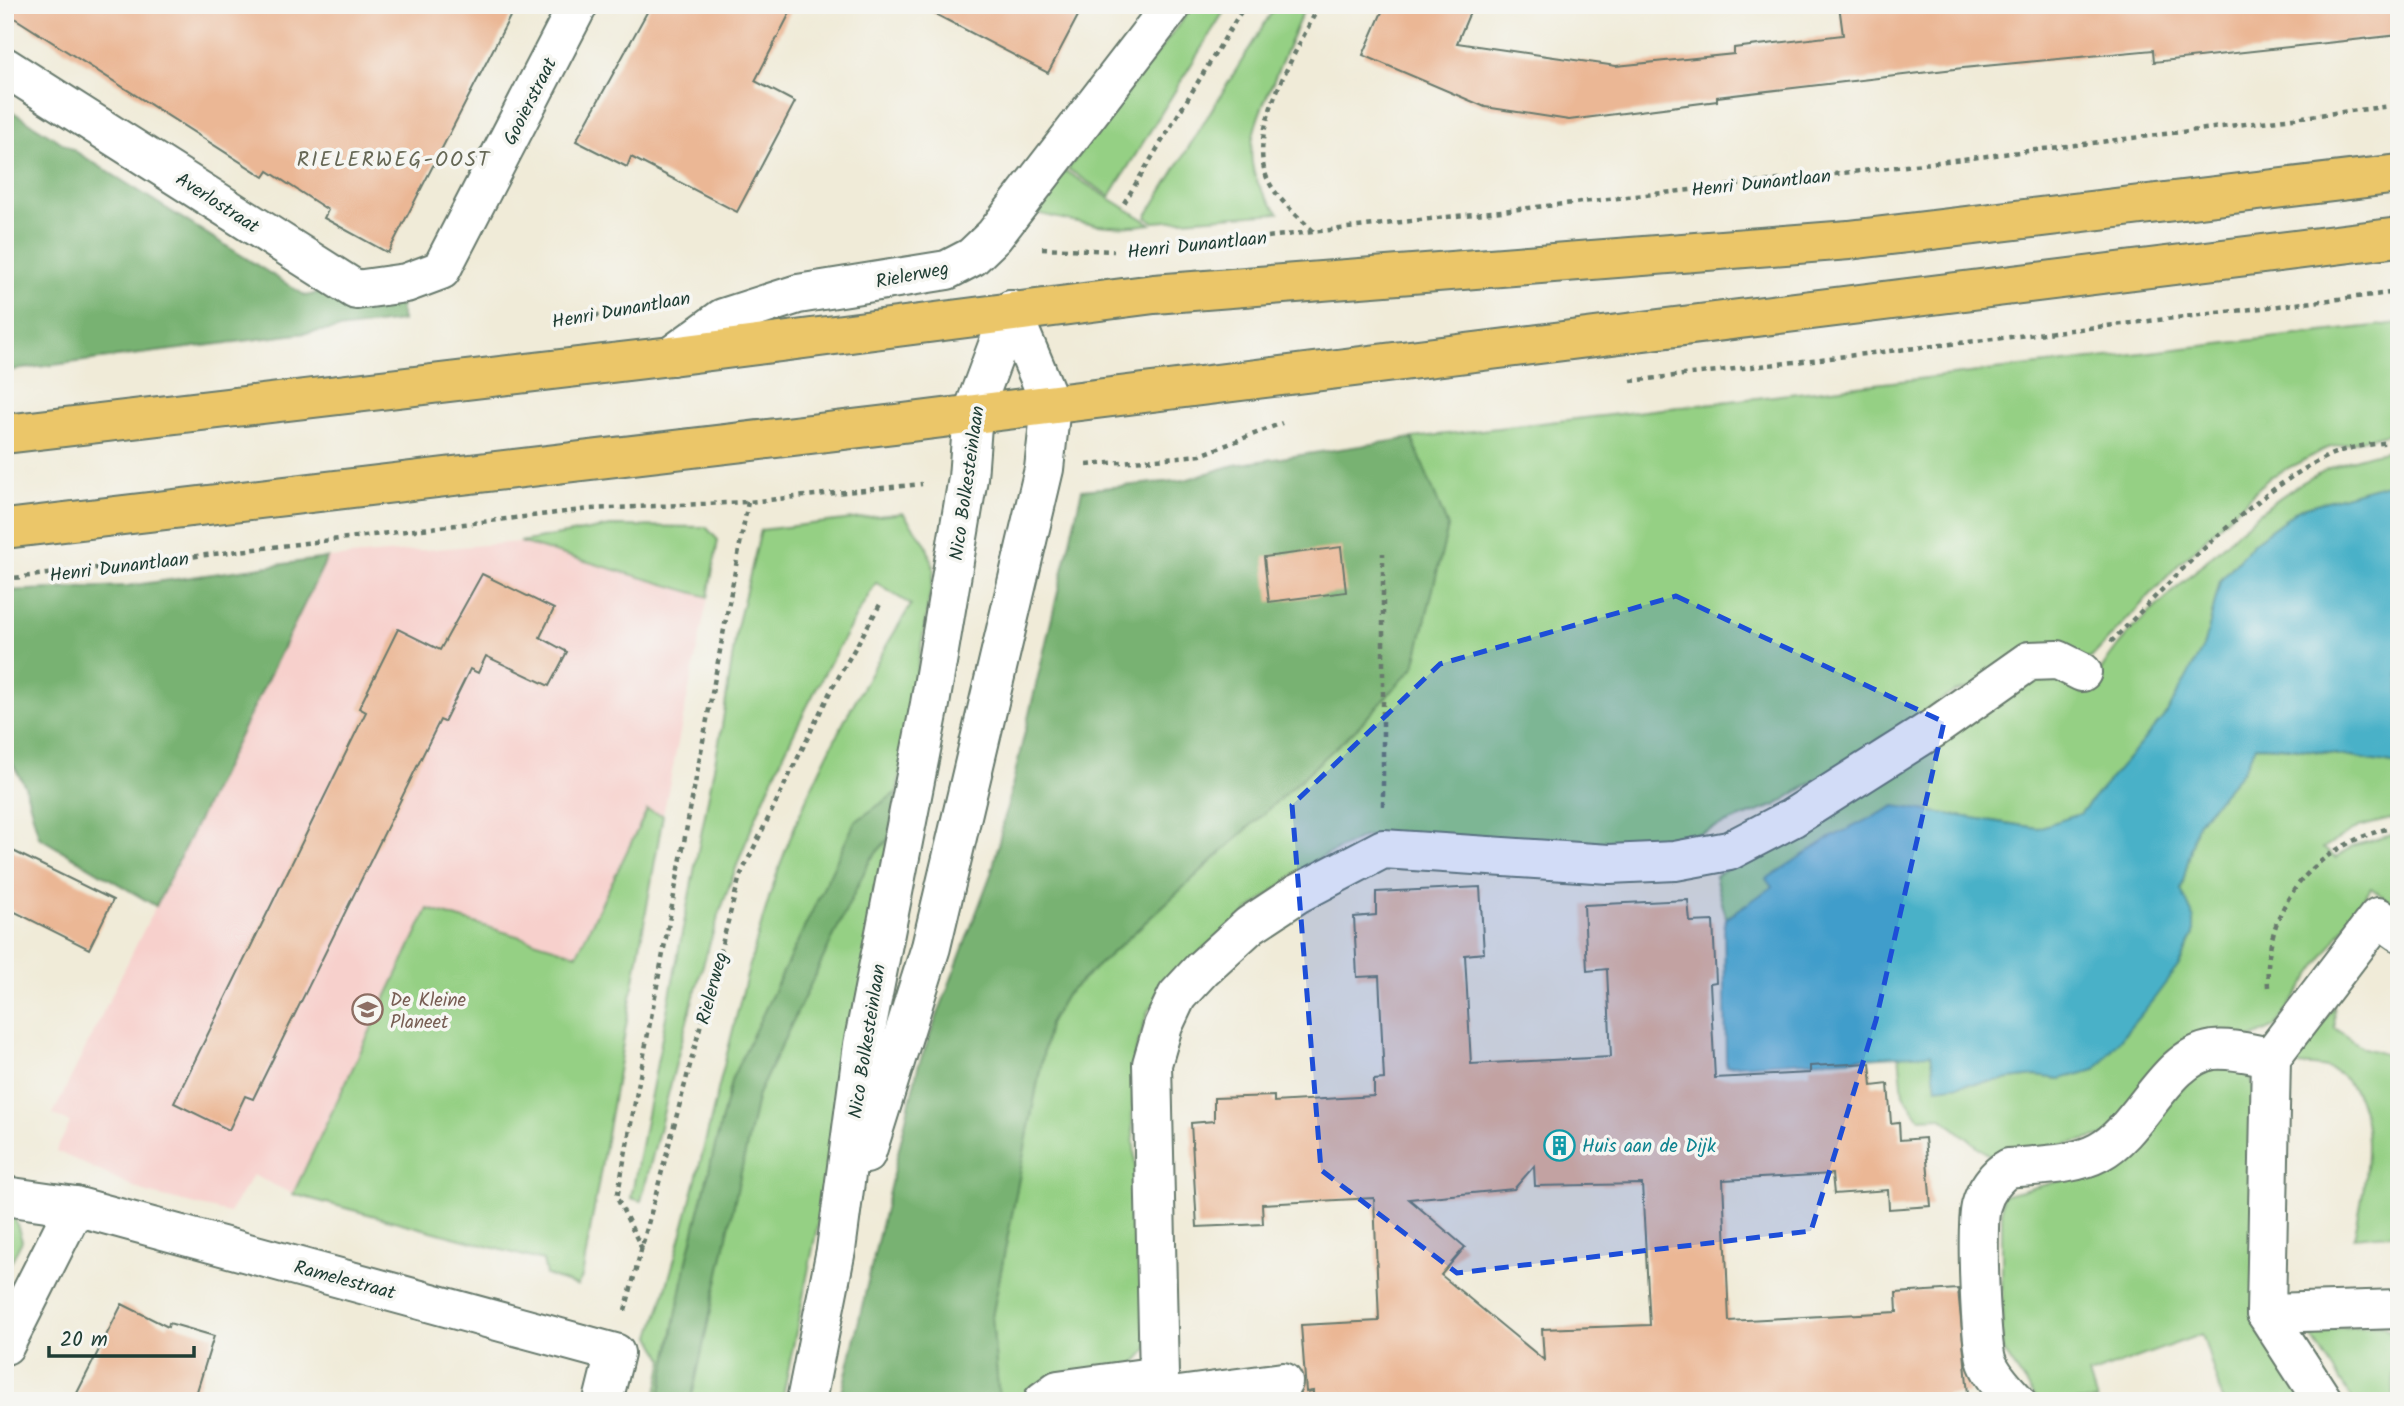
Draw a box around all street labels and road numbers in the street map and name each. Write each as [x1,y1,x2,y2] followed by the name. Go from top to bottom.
[496,52,566,151] street label: Gooierstraat
[1690,162,1833,206] street label: Henri Dunantlaan
[169,165,265,242] street label: Averlostraat
[1126,224,1269,268] street label: Henri Dunantlaan
[873,254,952,298] street label: Rielerweg
[550,284,693,338] street label: Henri Dunantlaan
[942,404,994,563] street label: Nico Bolkesteinlaan
[48,545,191,591] street label: Henri Dunantlaan
[689,949,737,1028] street label: Rielerweg
[841,962,895,1121] street label: Nico Bolkesteinlaan
[290,1253,399,1309] street label: Ramelestraat

